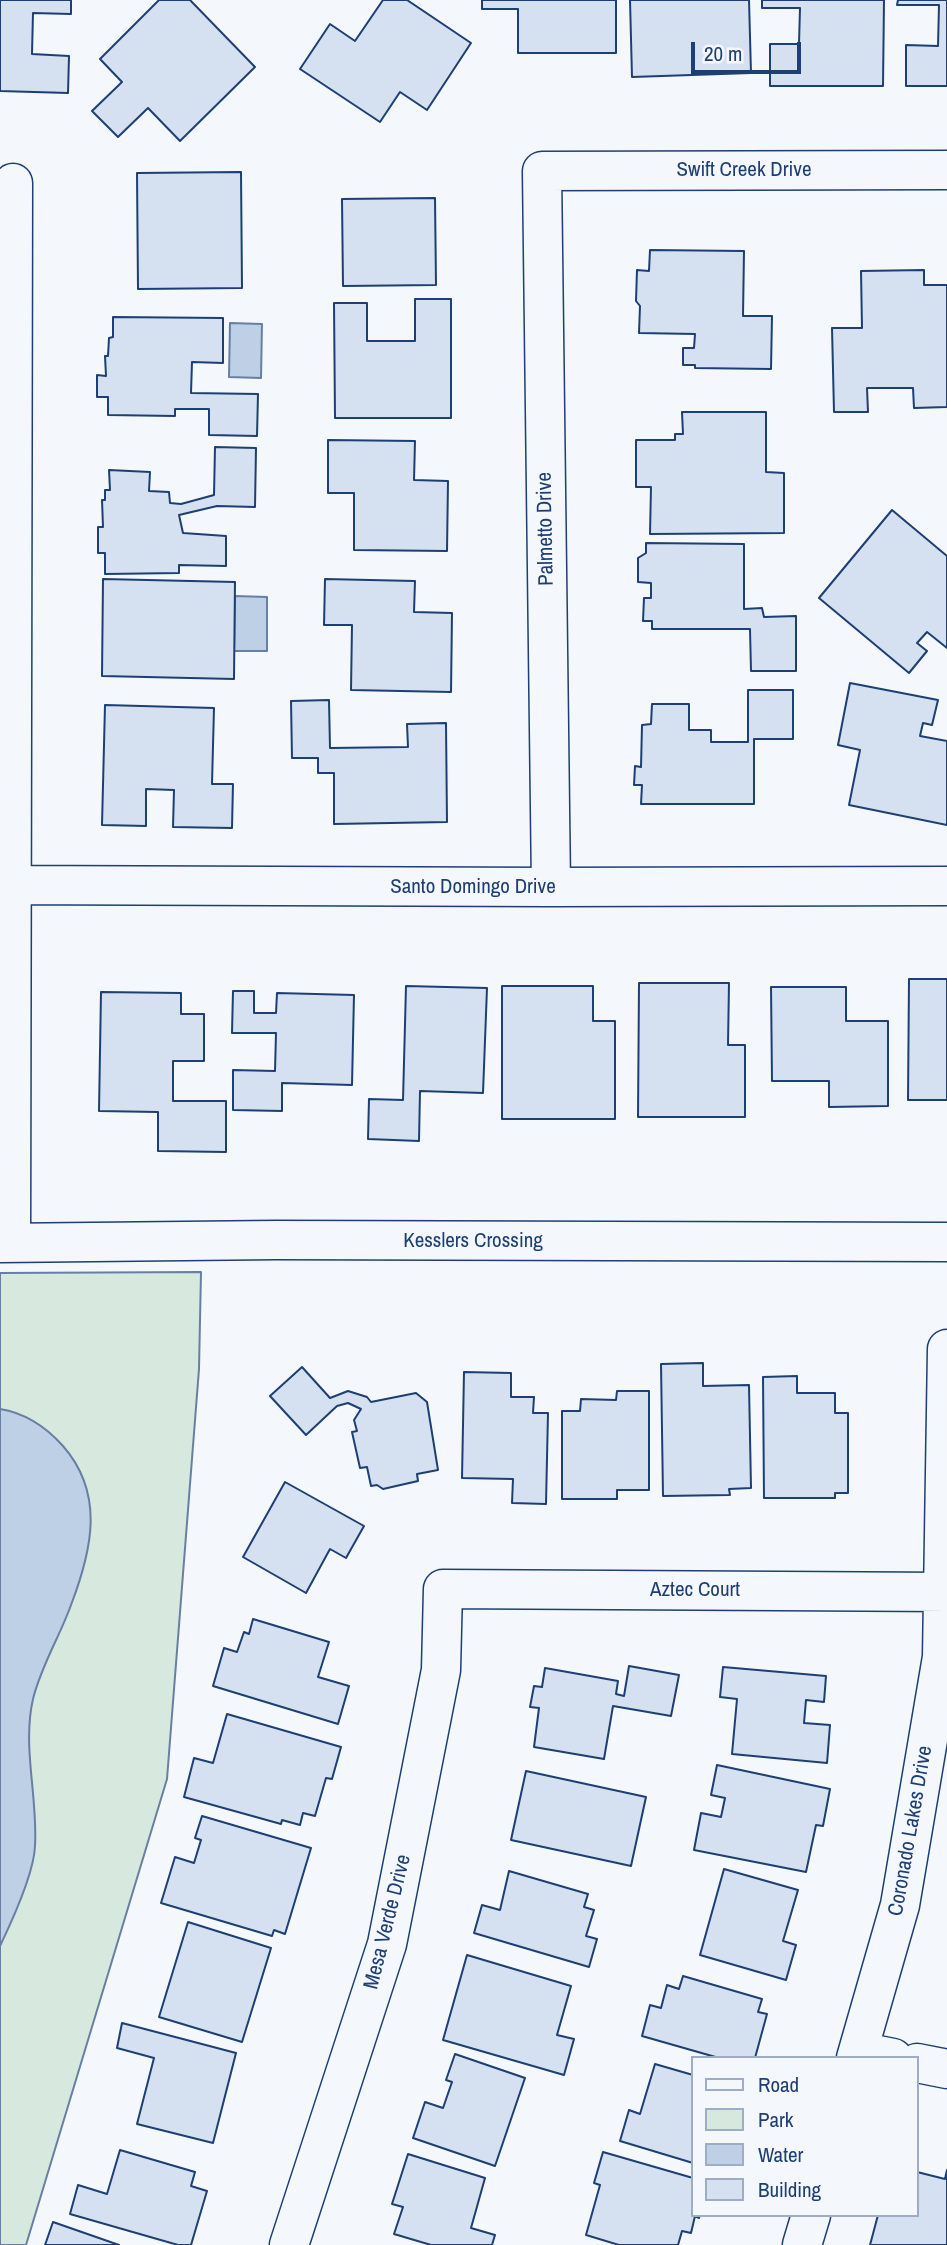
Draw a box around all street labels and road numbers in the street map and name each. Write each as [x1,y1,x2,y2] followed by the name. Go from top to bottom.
[677,157,811,183] street label: Swift Creek Drive
[532,472,560,586] street label: Palmetto Drive
[390,874,556,900] street label: Santo Domingo Drive
[403,1228,543,1254] street label: Kesslers Crossing
[650,1577,740,1603] street label: Aztec Court
[884,1744,938,1918] street label: Coronado Lakes Drive
[359,1852,417,1992] street label: Mesa Verde Drive

